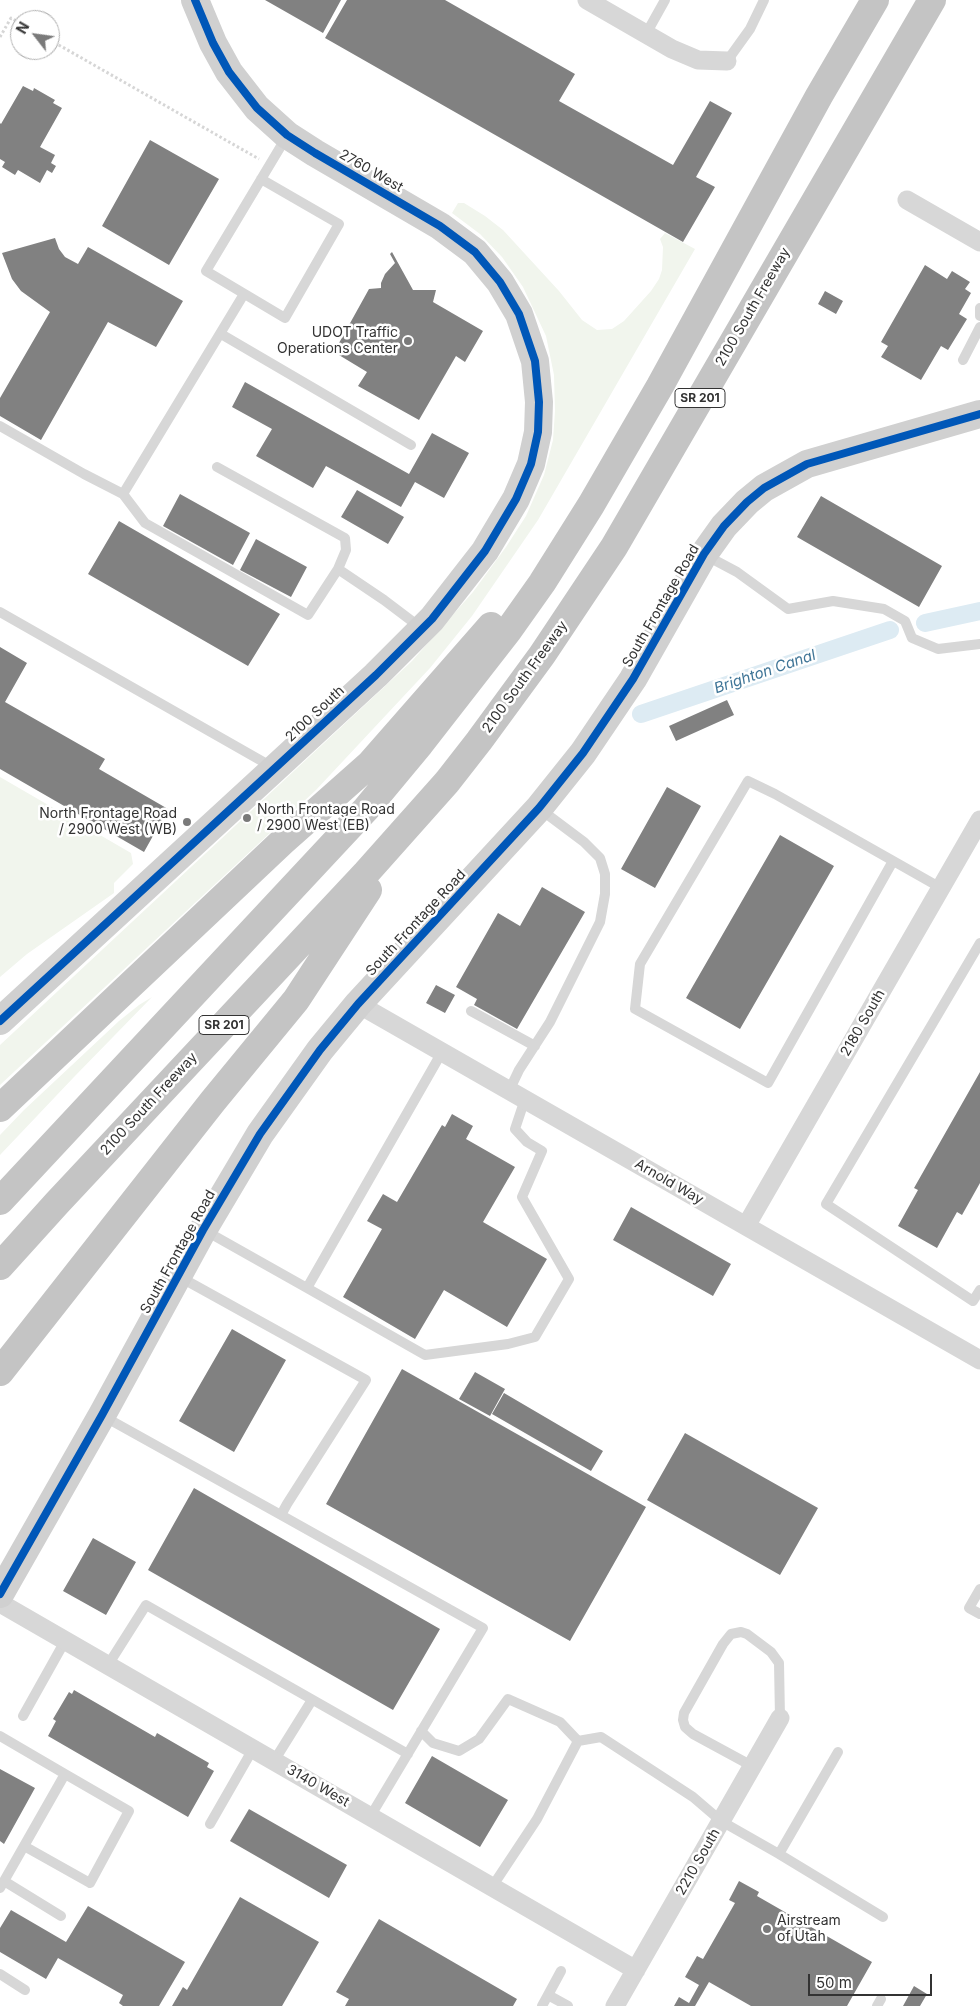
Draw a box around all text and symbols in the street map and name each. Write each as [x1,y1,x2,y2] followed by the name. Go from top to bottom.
[10,10,60,60] north arrow
[12,19,32,37] text: N
[336,146,406,196] street label: 2760 West
[712,245,794,369] street label: 2100 South Freeway
[277,325,398,358] place label: UDOT Traffic Operations Center
[402,335,414,347] marker: UDOT Traffic Operations Center
[675,388,725,408] road number: SR 201
[619,542,703,670] street label: South Frontage Road
[479,618,571,736] street label: 2100 South Freeway
[712,646,818,698] water label: Brighton Canal
[282,683,348,745] street label: 2100 South
[257,802,395,834] place label: North Frontage Road / 2900 West (EB)
[39,806,177,839] place label: North Frontage Road / 2900 West (WB)
[241,812,253,824] marker: North Frontage Road / 2900 West (EB)
[181,816,193,828] marker: North Frontage Road / 2900 West (WB)
[362,866,470,980] street label: South Frontage Road
[837,987,889,1059] street label: 2180 South
[199,1016,249,1034] road number: SR 201
[97,1049,201,1159] street label: 2100 South Freeway
[632,1156,706,1208] street label: Arnold Way
[137,1187,219,1317] street label: South Frontage Road
[284,1761,352,1811] street label: 3140 West
[672,1826,724,1898] street label: 2210 South
[777,1913,841,1945] place label: Airstream of Utah
[761,1923,773,1935] marker: Airstream of Utah
[810,1964,934,1996] scale bar
[816,1973,852,1992] text: 50 m

